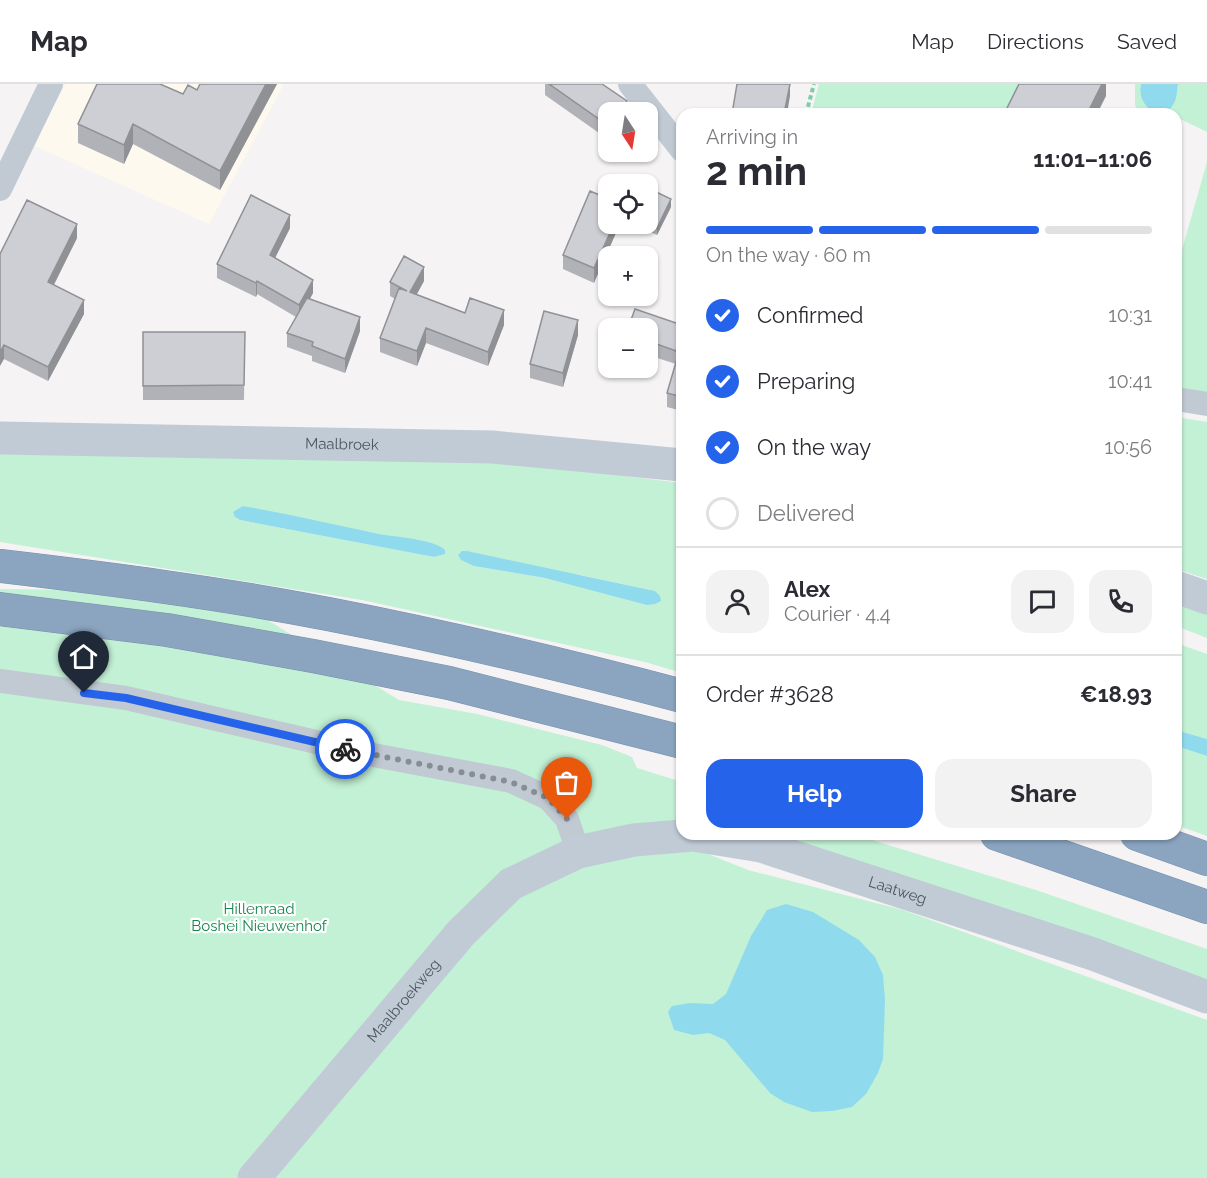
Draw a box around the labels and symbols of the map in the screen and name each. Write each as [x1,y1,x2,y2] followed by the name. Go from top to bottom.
[598,102,658,162] north arrow
[305,435,379,454] street label: Maalbroek
[58,631,109,693] pin
[315,719,375,779] courier
[541,757,592,819] pin
[866,873,929,908] street label: Laatweg
[191,900,328,935] park label: Hillenraad Boshei Nieuwenhof
[363,955,444,1046] street label: Maalbroekweg

